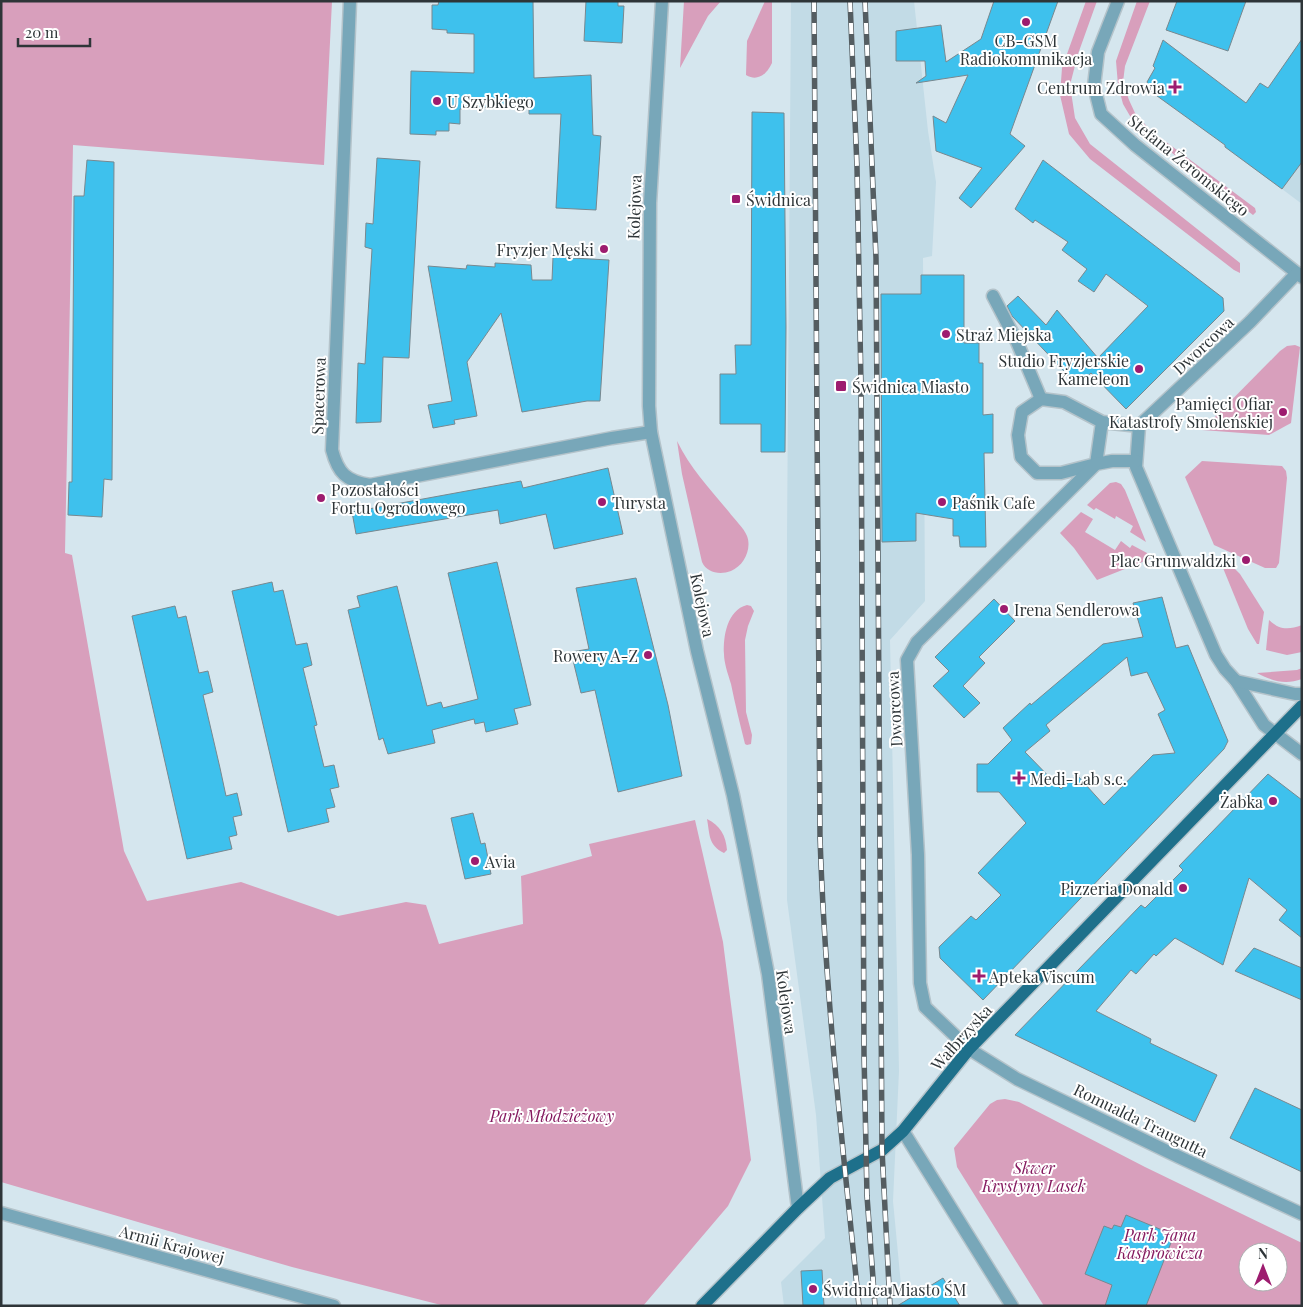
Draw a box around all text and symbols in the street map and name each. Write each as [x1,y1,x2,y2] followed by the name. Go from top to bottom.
[18,15,90,47] scale bar
[1020,16,1032,28] marker: CB-GSM Radiokomunikacja
[25,22,59,42] text: 20 m
[960,30,1092,69] place label: CB-GSM Radiokomunikacja
[1037,77,1165,98] place label: Centrum Zdrowia
[1169,81,1181,93] marker: Centrum Zdrowia
[447,91,534,112] place label: U Szybkiego
[431,95,443,107] marker: U Szybkiego
[1124,110,1254,221] street label: Stefana Żeromskiego
[622,174,646,240] street label: Kolejowa
[746,189,811,210] place label: Świdnica
[730,193,742,205] marker: Świdnica
[497,239,594,260] place label: Fryzjer Męski
[598,243,610,255] marker: Fryzjer Męski
[1168,311,1238,379] street label: Dworcowa
[956,324,1052,345] place label: Straż Miejska
[940,328,952,340] marker: Straż Miejska
[999,350,1129,389] place label: Studio Fryzjerskie Kameleon
[306,357,330,435] street label: Spacerowa
[1133,363,1145,375] marker: Studio Fryzjerskie Kameleon
[852,376,969,397] place label: Świdnica Miasto
[834,379,848,393] marker: Świdnica Miasto
[1109,393,1273,432] place label: Pamięci Ofiar Katastrofy Smoleńskiej
[1277,406,1289,418] marker: Pamięci Ofiar Katastrofy Smoleńskiej
[331,479,466,518] place label: Pozostałości Fortu Ogrodowego
[315,492,327,504] marker: Pozostałości Fortu Ogrodowego
[612,492,666,513] place label: Turysta
[952,492,1035,513] place label: Paśnik Cafe
[596,496,608,508] marker: Turysta
[936,496,948,508] marker: Paśnik Cafe
[1110,550,1236,571] place label: Plac Grunwaldzki
[1240,554,1252,566] marker: Plac Grunwaldzki
[686,571,720,639] street label: Kolejowa
[1014,599,1139,620] place label: Irena Sendlerowa
[998,603,1010,615] marker: Irena Sendlerowa
[553,645,638,666] place label: Rowery A-Z
[642,649,654,661] marker: Rowery A-Z
[882,671,906,747] street label: Dworcowa
[1030,768,1127,789] place label: Medi-Lab s.c.
[1012,771,1026,785] marker: Medi-Lab s.c.
[1220,791,1263,812] place label: Żabka
[1267,795,1279,807] marker: Żabka
[484,851,516,872] place label: Avia
[469,855,481,867] marker: Avia
[1060,878,1173,899] place label: Pizzeria Donald
[1177,882,1189,894] marker: Pizzeria Donald
[988,966,1095,987] place label: Apteka Viscum
[772,968,802,1036] street label: Kolejowa
[973,970,985,982] marker: Apteka Viscum
[925,1000,996,1075] street label: Wałbrzyska
[1071,1078,1211,1162] street label: Romualda Traugutta
[489,1105,614,1126] park label: Park Młodzieżowy
[981,1157,1086,1196] park label: Skwer Krystyny Lasek
[116,1220,227,1268] street label: Armii Krajowej
[1116,1224,1203,1263] park label: Park Jana Kasprowicza
[1238,1242,1288,1292] north arrow
[1258,1244,1268,1263] text: N
[823,1279,967,1300] place label: Świdnica Miasto ŚM
[807,1283,819,1295] marker: Świdnica Miasto ŚM

